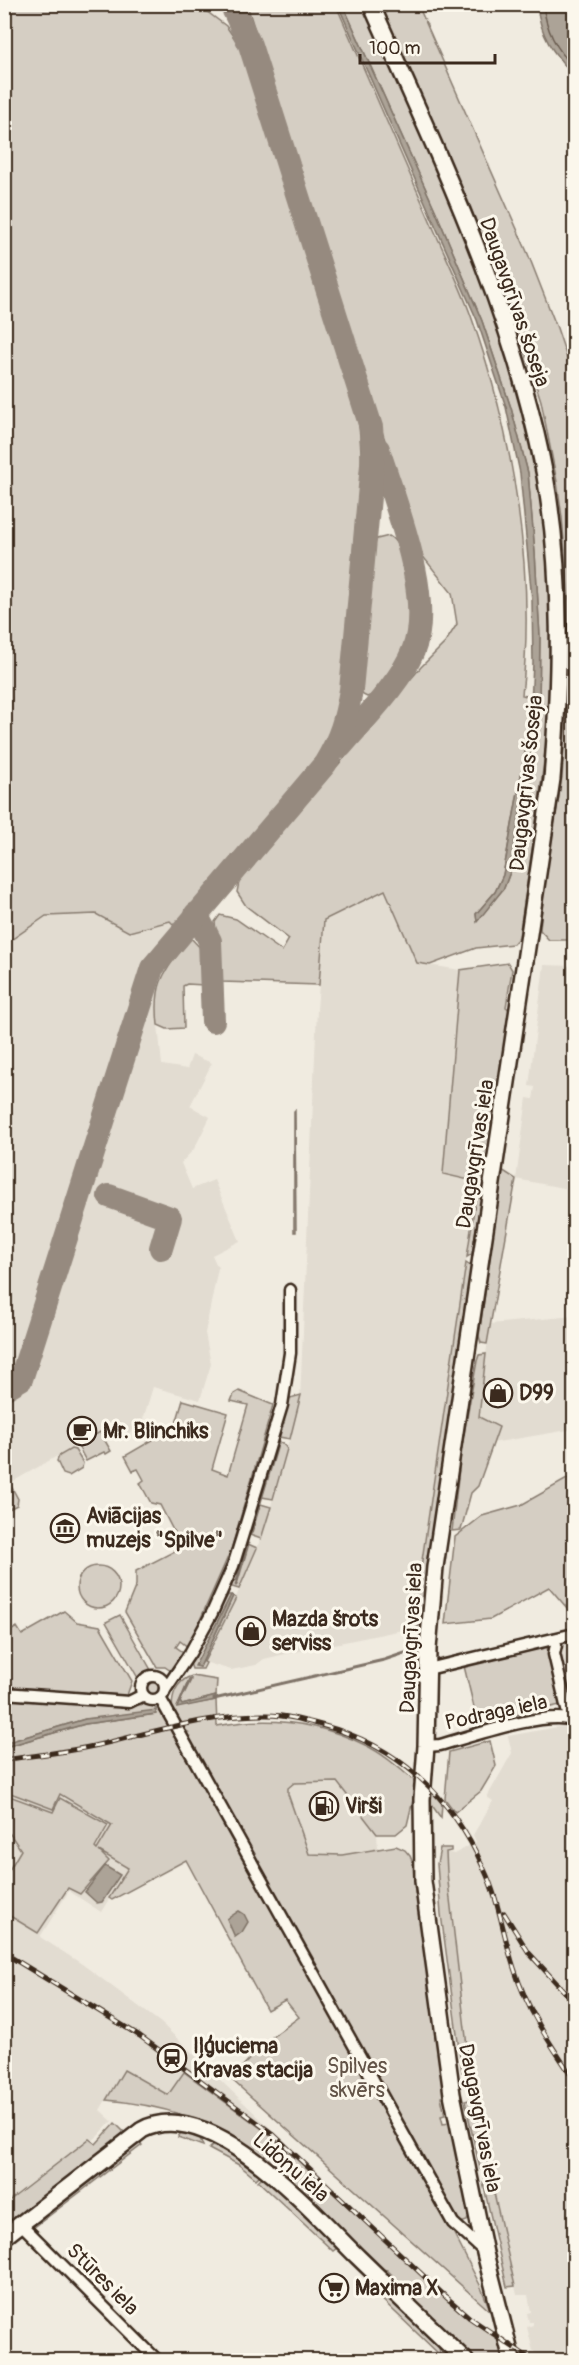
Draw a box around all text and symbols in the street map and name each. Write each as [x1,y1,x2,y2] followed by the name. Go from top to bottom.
[360,27,495,65] scale bar
[369,37,421,60] text: 100 m
[473,214,556,390] street label: Daugavgrīvas šoseja
[504,694,549,873] street label: Daugavgrīvas šoseja
[450,1077,501,1231] street label: Daugavgrīvas iela
[482,1377,514,1409] shop icon: D99
[519,1380,554,1407] place label: D99
[66,1415,98,1447] cafe icon: Mr. Blinchiks
[103,1418,209,1445] place label: Mr. Blinchiks
[86,1503,223,1554] place label: Aviācijas muzejs "Spilve"
[49,1512,81,1544] museum icon: Aviācijas muzejs "Spilve"
[394,1562,429,1714] street label: Daugavgrīvas iela
[272,1606,379,1657] place label: Mazda šrots serviss
[235,1615,267,1647] shop icon: Mazda šrots serviss
[442,1688,550,1737] street label: Podraga iela
[308,1790,340,1822] fuel station icon: Virši
[345,1793,382,1820] place label: Virši
[193,2033,313,2084] place label: Iļģuciema Kravas stacija
[452,2041,507,2195] street label: Daugavgrīvas iela
[156,2042,188,2074] station icon: Iļģuciema Kravas stacija
[327,2053,388,2104] park label: Spilves skvērs
[247,2127,335,2208] street label: Lidoņu iela
[61,2237,145,2321] street label: Stūres iela
[318,2272,350,2304] supermarket icon: Maxima X
[355,2275,439,2302] place label: Maxima X

